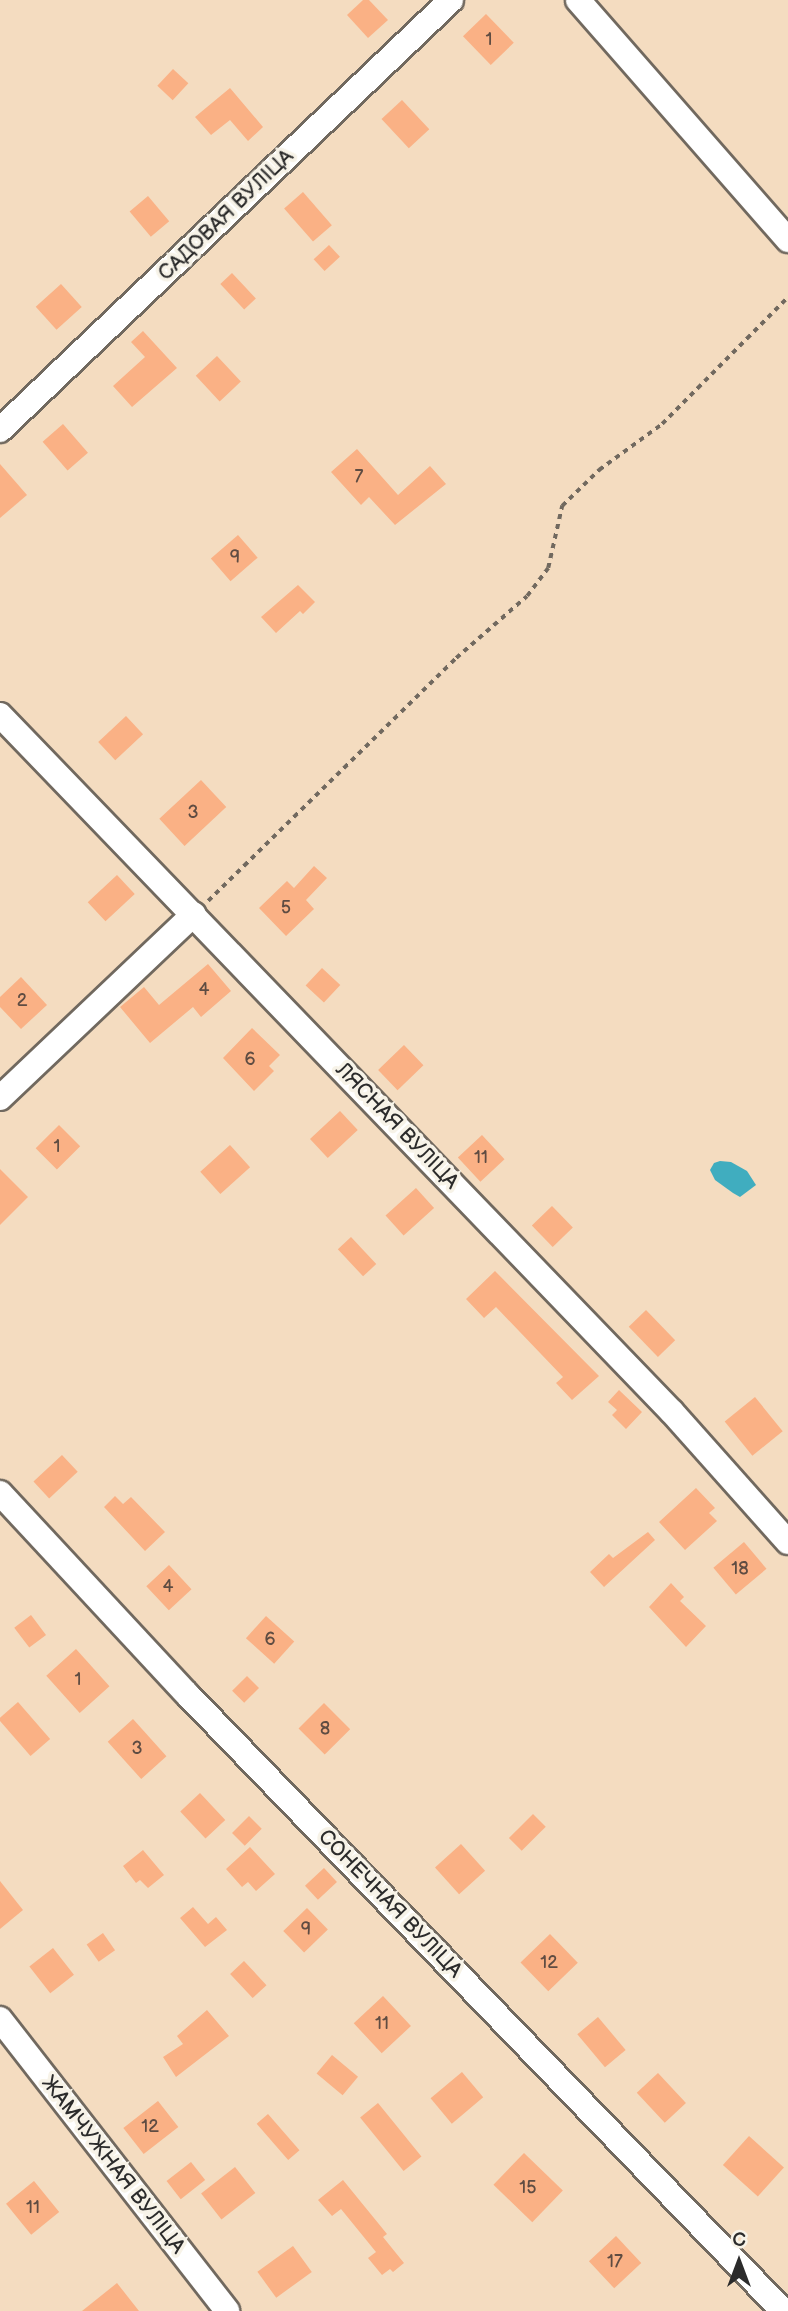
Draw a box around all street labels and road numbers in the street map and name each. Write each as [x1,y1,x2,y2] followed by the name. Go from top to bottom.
[153,144,299,286] street label: САДОВАЯ ВУЛІЦА
[330,1058,464,1194] street label: ЛЯСНАЯ ВУЛІЦА
[313,1825,467,1983] street label: СОНЕЧНАЯ ВУЛІЦА
[36,2071,190,2259] street label: ЖАМЧУЖНАЯ ВУЛІЦА

